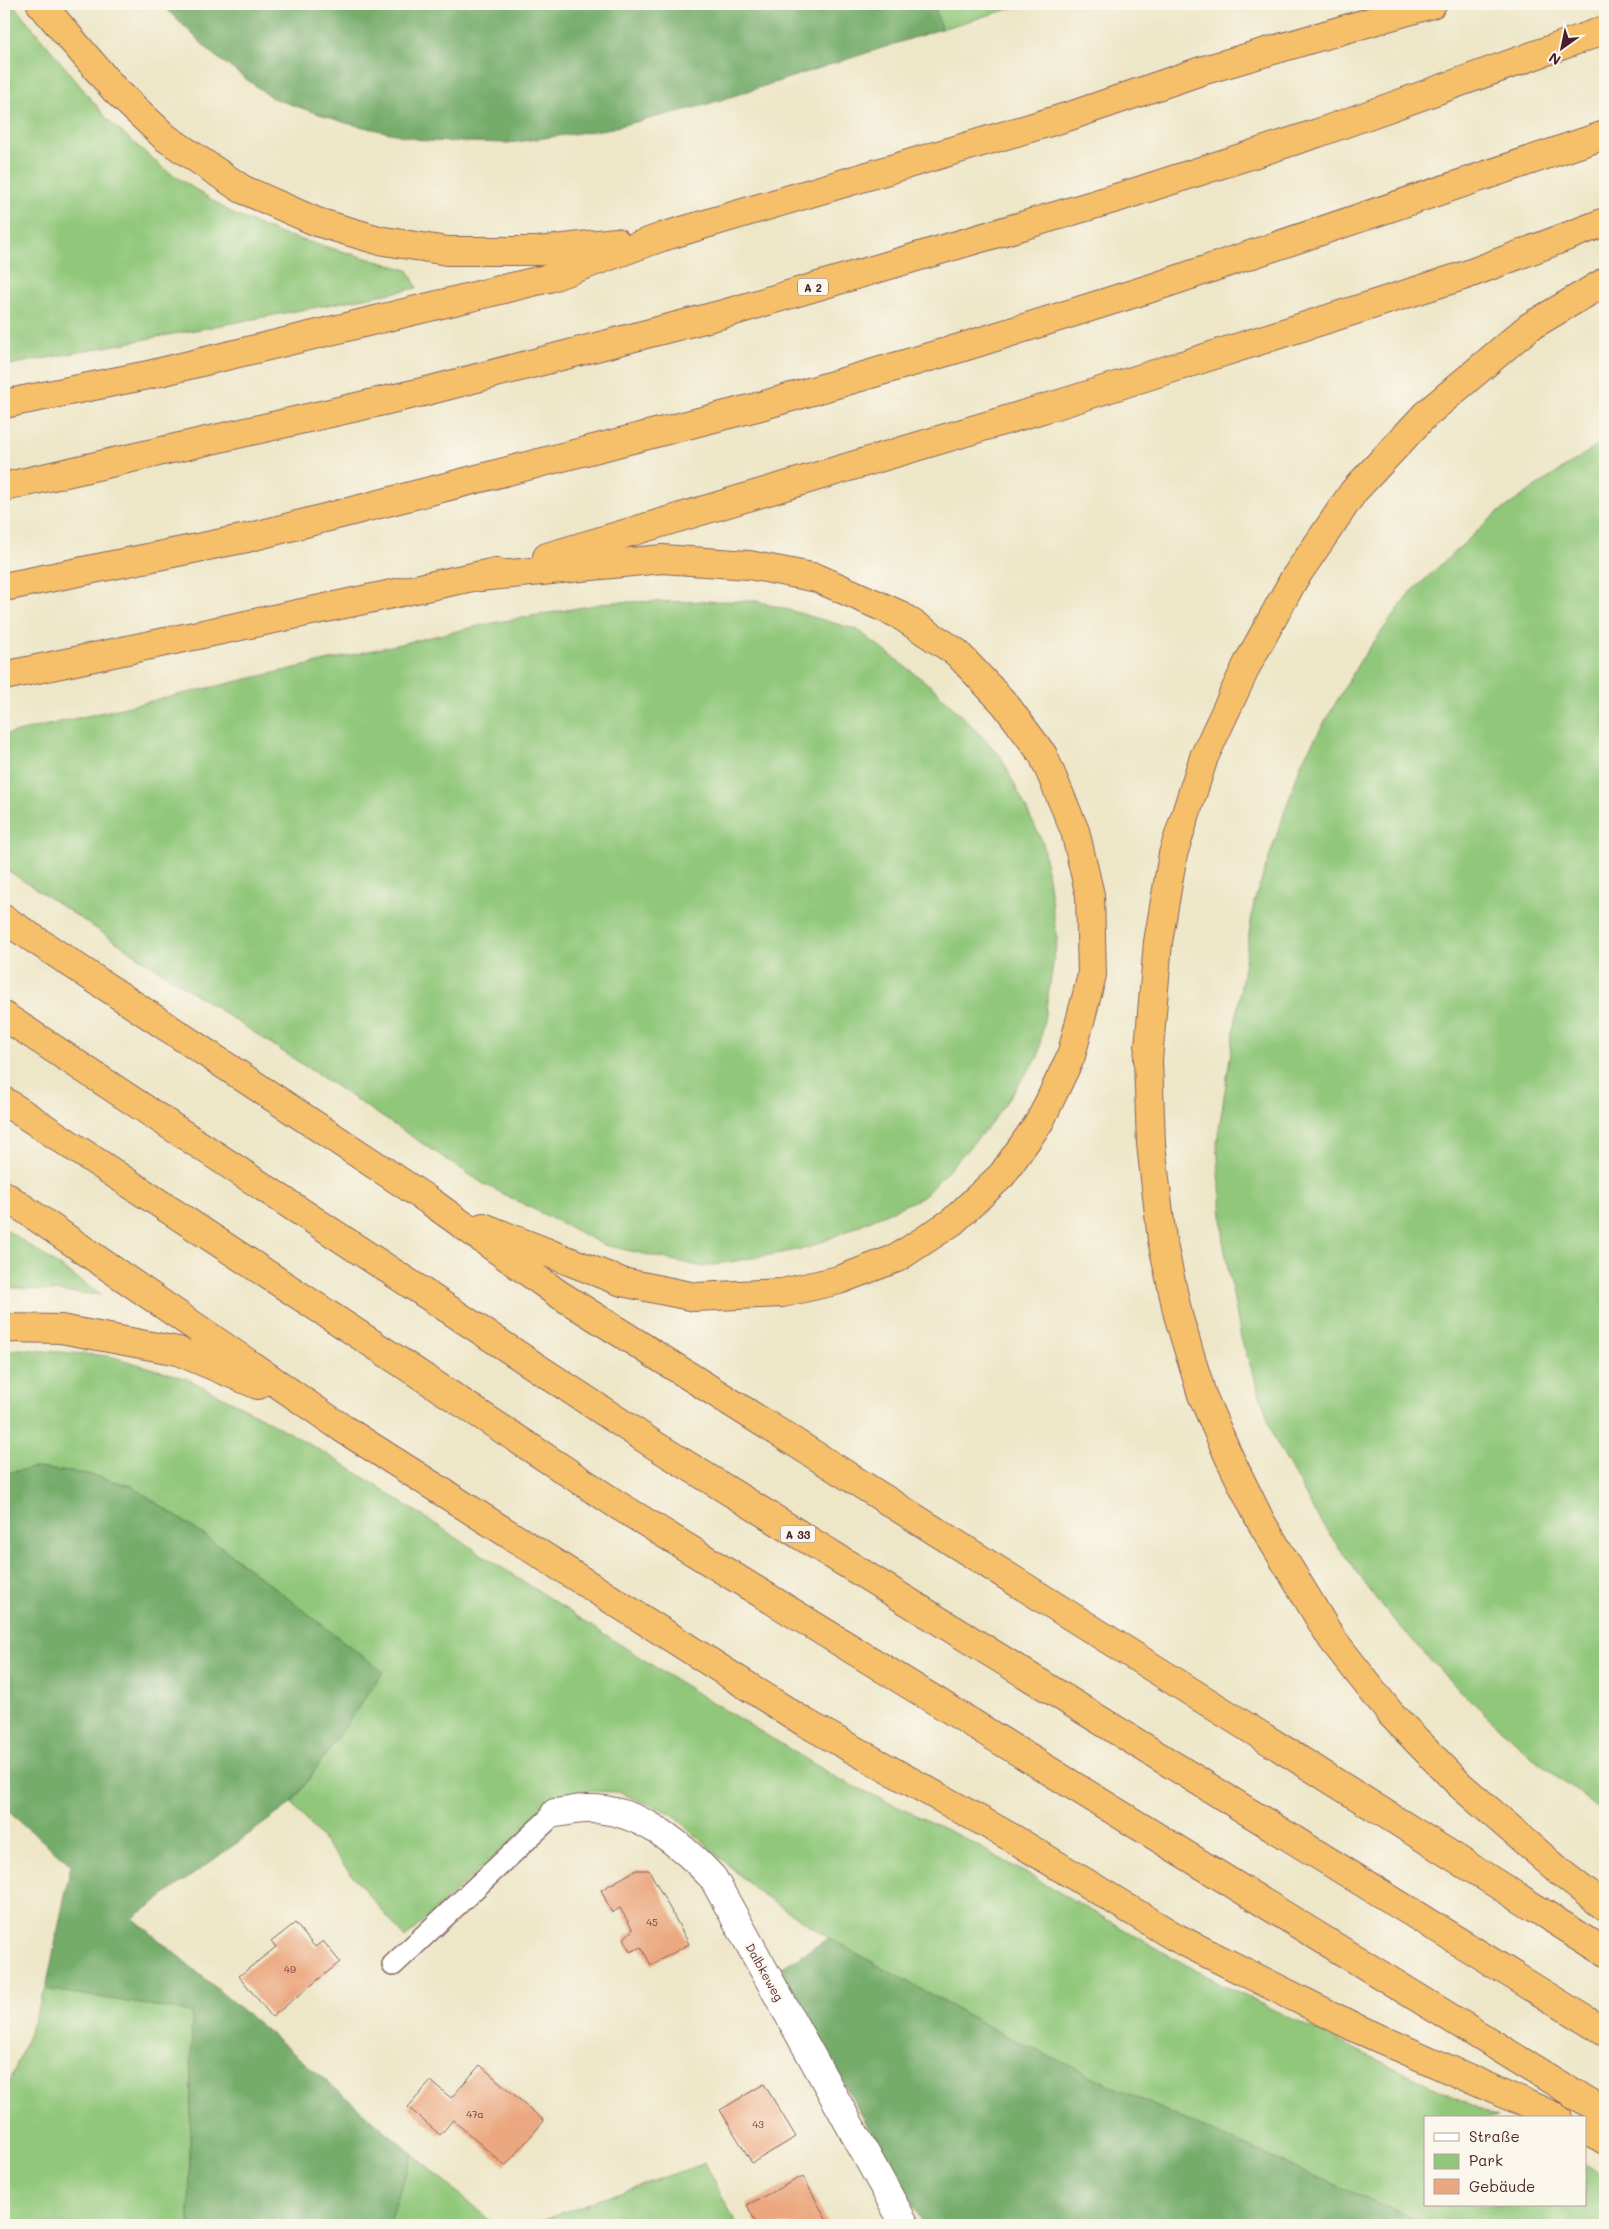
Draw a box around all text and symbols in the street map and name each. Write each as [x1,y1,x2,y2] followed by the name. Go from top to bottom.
[1536,22,1586,72] north arrow
[1545,48,1564,70] text: N
[798,278,828,296] road number: A 2
[780,1526,816,1542] road number: A 33
[646,1915,658,1929] house number: 45
[743,1940,787,2004] street label: Dalbkeweg
[284,1962,296,1976] house number: 49
[466,2107,484,2121] house number: 47a
[1424,2116,1586,2206] legend
[752,2117,764,2131] house number: 43
[1469,2126,1520,2146] text: Straße
[1469,2150,1503,2170] text: Park
[1469,2176,1535,2196] text: Gebäude

